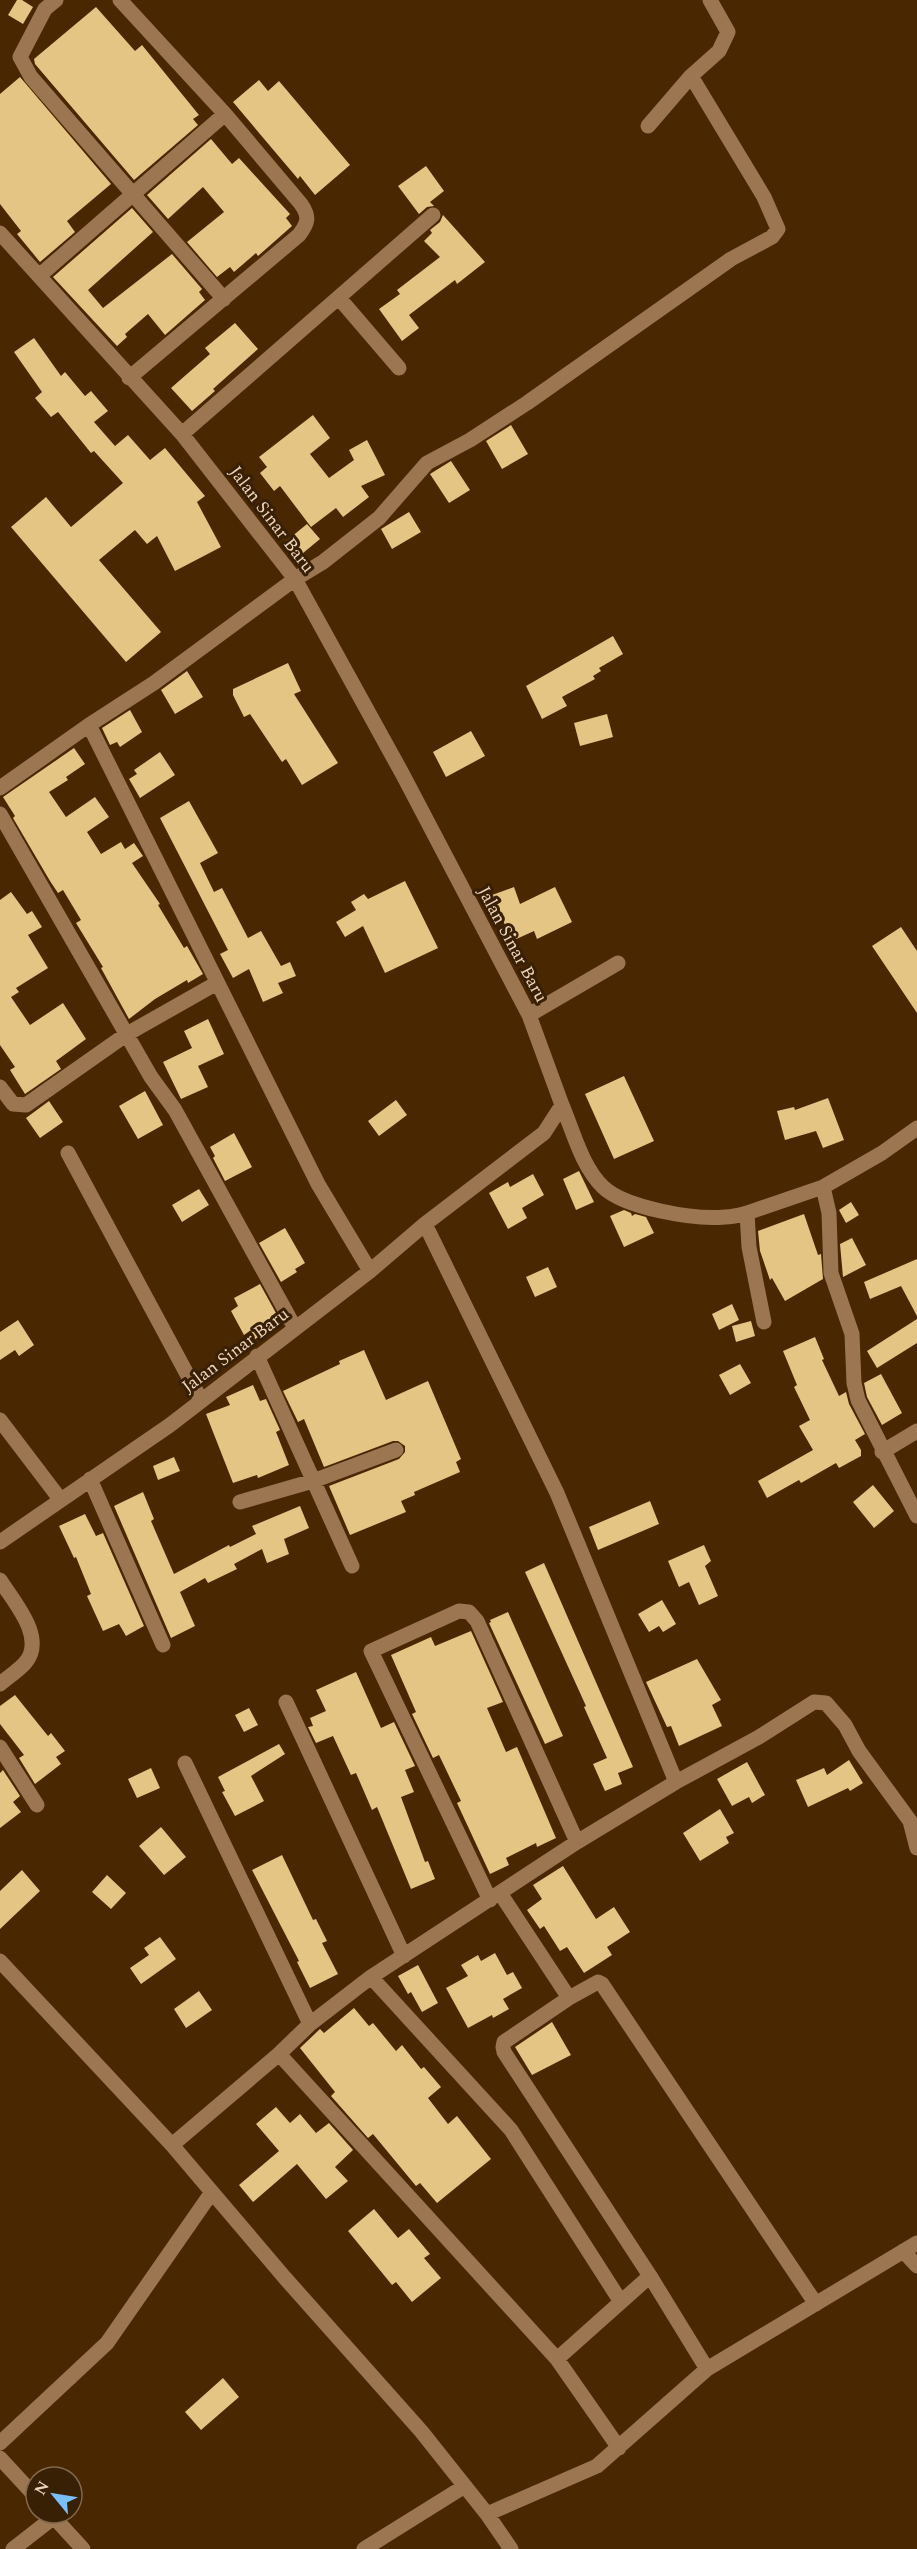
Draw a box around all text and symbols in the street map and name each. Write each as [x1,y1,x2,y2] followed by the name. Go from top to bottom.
[222,460,321,579] street label: Jalan Sinar Baru
[471,881,555,1007] street label: Jalan Sinar Baru
[176,1301,295,1400] street label: Jalan Sinar Baru
[24,2465,84,2525] north arrow
[28,2476,56,2500] text: N

